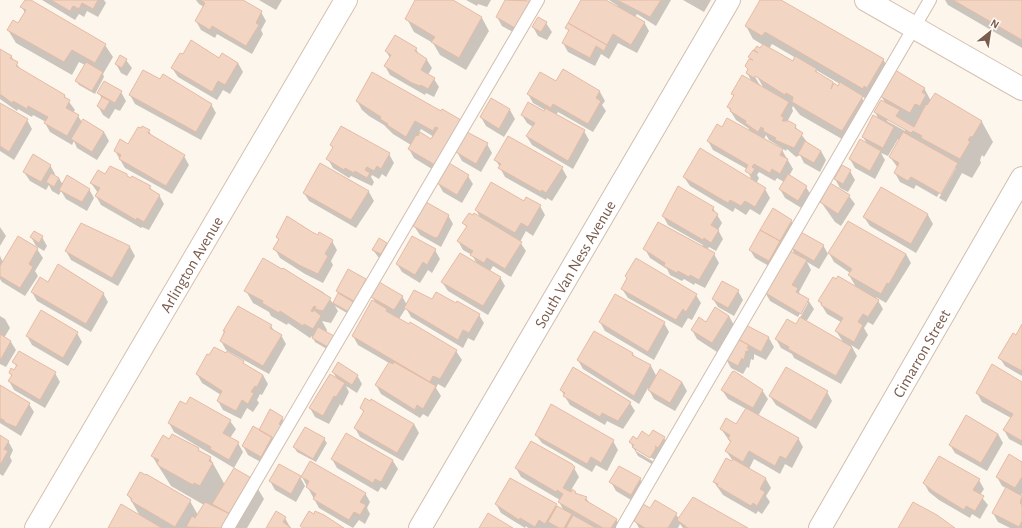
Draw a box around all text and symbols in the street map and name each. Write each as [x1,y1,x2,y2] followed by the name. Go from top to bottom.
[970,12,1010,52] north arrow
[989,17,1001,30] text: N
[532,198,619,331] street label: South Van Ness Avenue
[157,214,226,315] street label: Arlington Avenue
[890,307,953,400] street label: Cimarron Street

